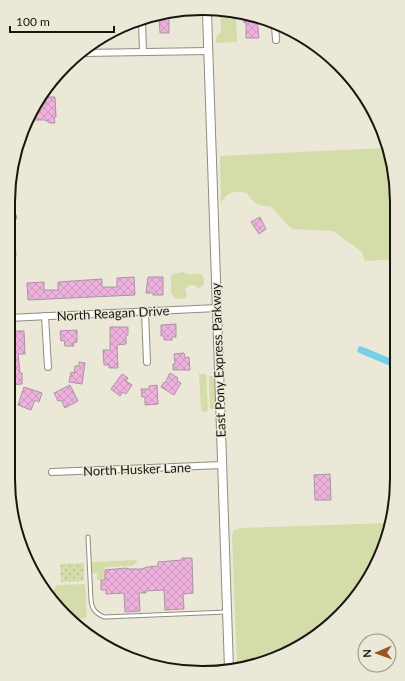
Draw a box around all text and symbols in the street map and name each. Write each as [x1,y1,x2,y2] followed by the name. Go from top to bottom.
[10,8,114,34] scale bar
[16,14,50,29] text: 100 m
[207,282,229,438] street label: East Pony Express Parkway
[56,302,170,324] street label: North Reagan Drive
[83,459,191,479] street label: North Husker Lane
[357,633,397,673] north arrow
[360,649,373,658] text: N

